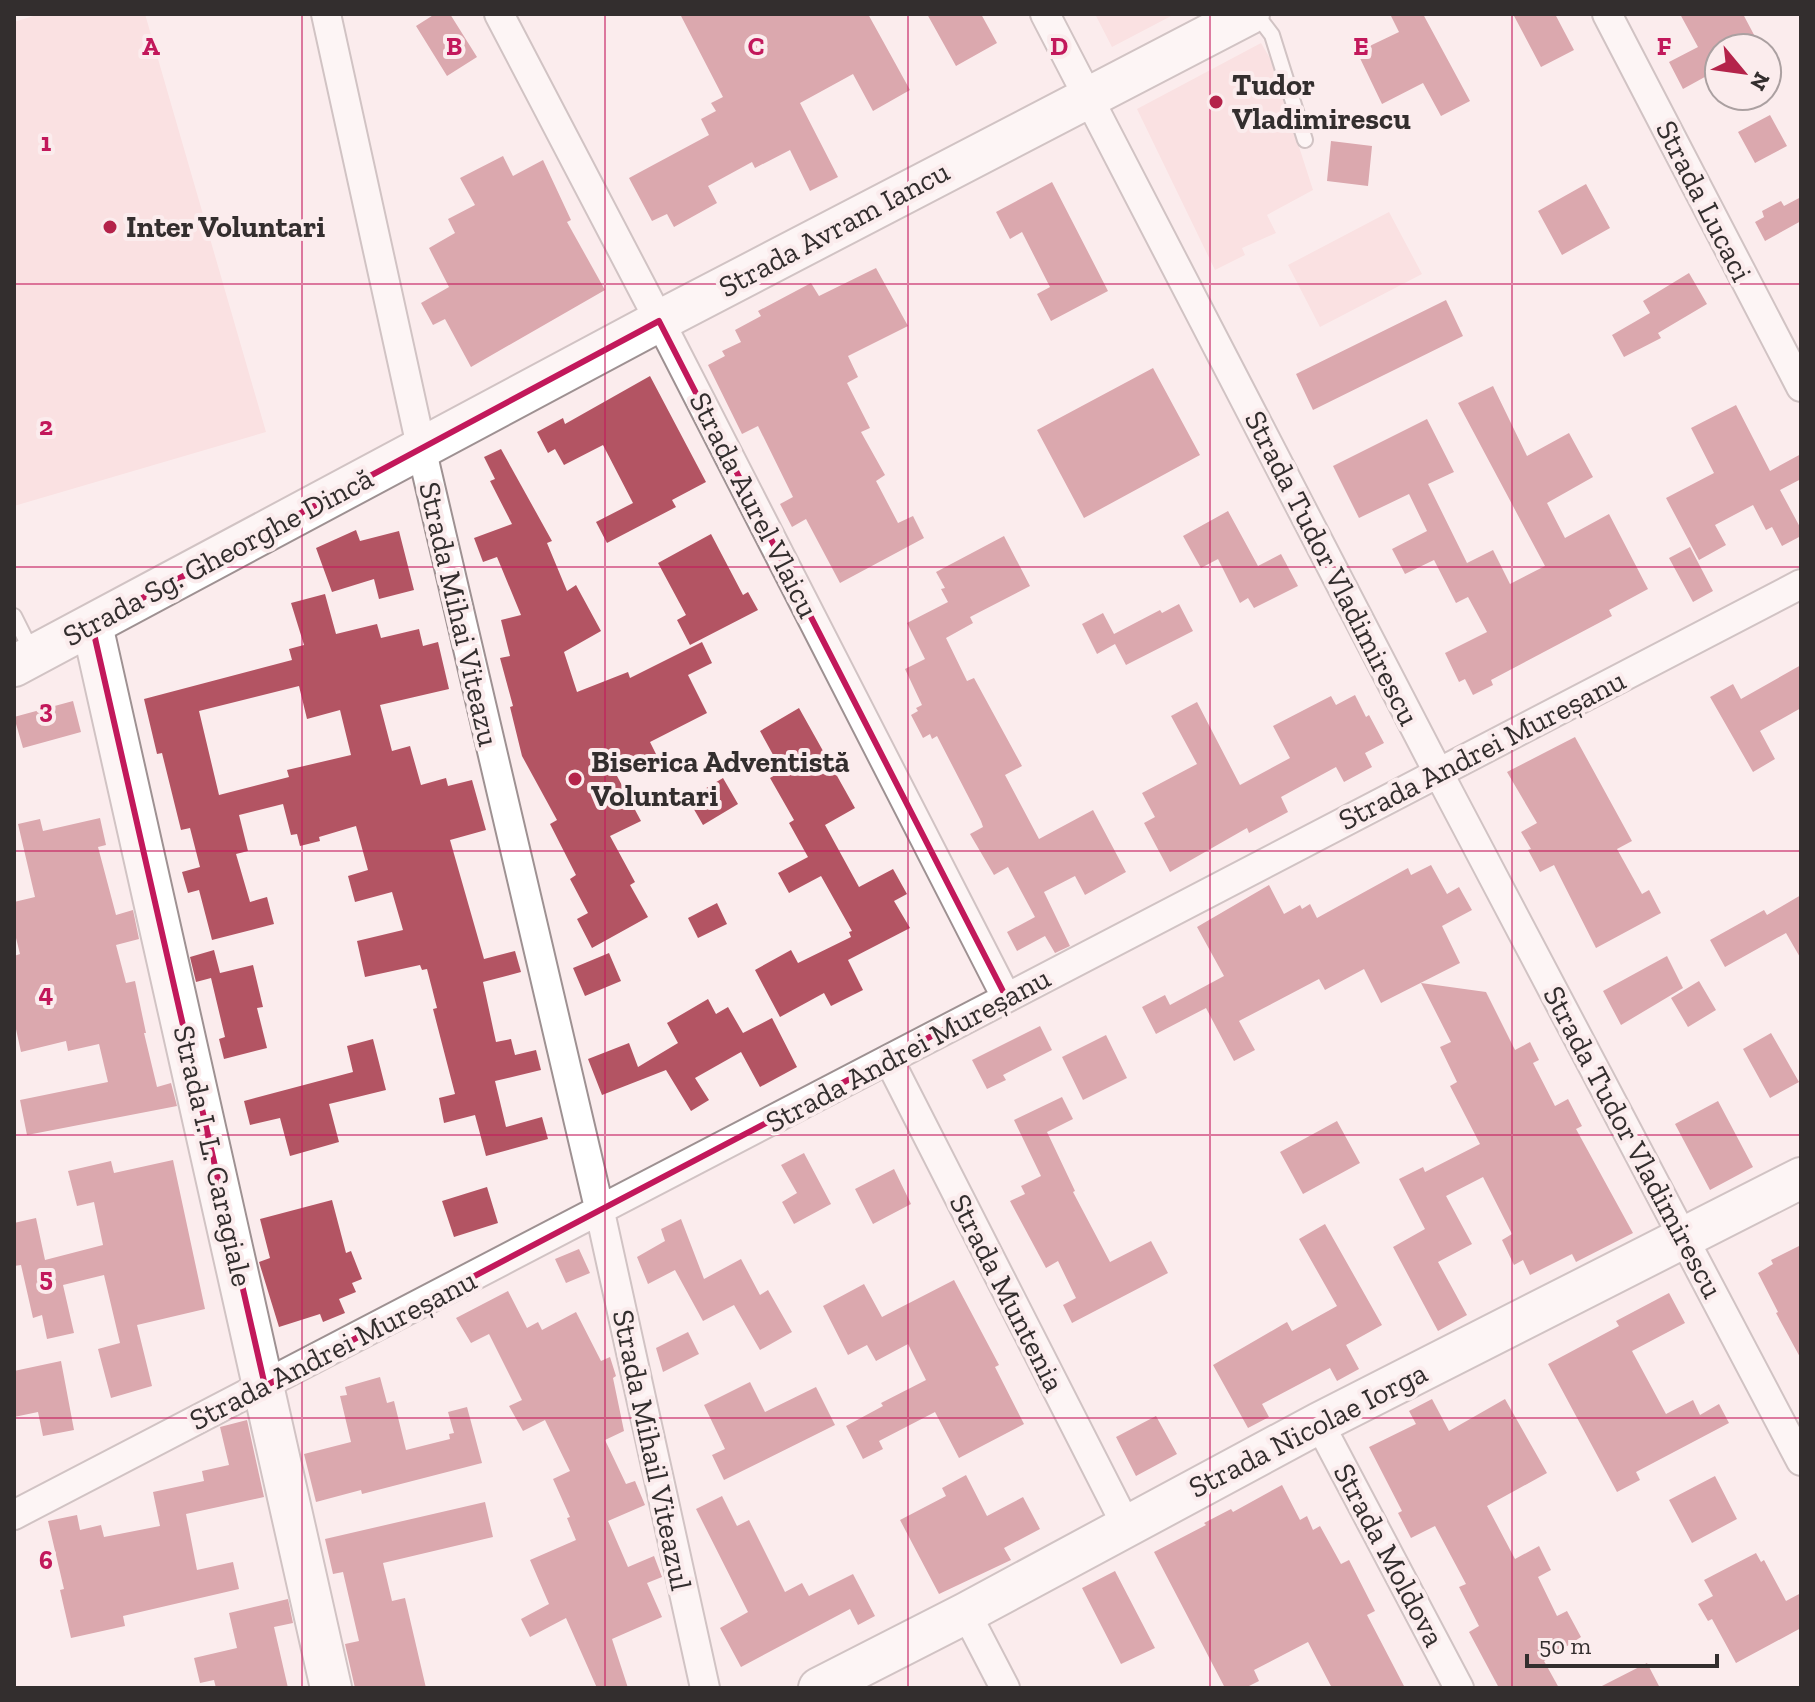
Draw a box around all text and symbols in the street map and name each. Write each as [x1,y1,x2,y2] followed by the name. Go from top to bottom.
[142,30,160,62] text: A
[446,30,462,62] text: B
[748,30,764,62] text: C
[1050,30,1068,62] text: D
[1353,30,1369,62] text: E
[1657,30,1672,62] text: F
[1703,32,1783,112] north arrow
[1232,67,1411,137] place label: Tudor Vladimirescu
[1744,68,1776,96] text: N
[1207,93,1225,111] marker: Tudor Vladimirescu
[1648,115,1760,287] street label: Strada Lucaci
[41,126,52,158] text: 1
[713,153,956,305] street label: Strada Avram Iancu
[126,209,325,245] place label: Inter Voluntari
[101,218,119,236] marker: Inter Voluntari
[682,386,826,624] street label: Strada Aurel Vlaicu
[1237,405,1427,731] street label: Strada Tudor Vladimirescu
[39,410,53,442] text: 2
[57,460,379,654] street label: Strada Sg. Gheorghe Dincă
[411,478,507,750] street label: Strada Mihai Viteazu
[1333,662,1632,838] street label: Strada Andrei Mureșanu
[39,693,53,725] text: 3
[591,744,850,814] place label: Biserica Adventistă Voluntari
[566,770,584,788] marker: Biserica Adventistă Voluntari
[760,960,1057,1140] street label: Strada Andrei Mureșanu
[39,977,54,1009] text: 4
[1535,980,1731,1304] street label: Strada Tudor Vladimirescu
[165,1022,261,1290] street label: Strada I. L. Caragiale
[942,1188,1072,1398] street label: Strada Muntenia
[39,1261,53,1293] text: 5
[184,1262,483,1438] street label: Strada Andrei Mureșanu
[605,1306,699,1594] street label: Strada Mihail Viteazul
[1183,1354,1433,1506] street label: Strada Nicolae Iorga
[1326,1457,1452,1653] street label: Strada Moldova
[39,1544,53,1576] text: 6
[1527,1618,1717,1668] scale bar
[1539,1631,1592,1660] text: 50 m

